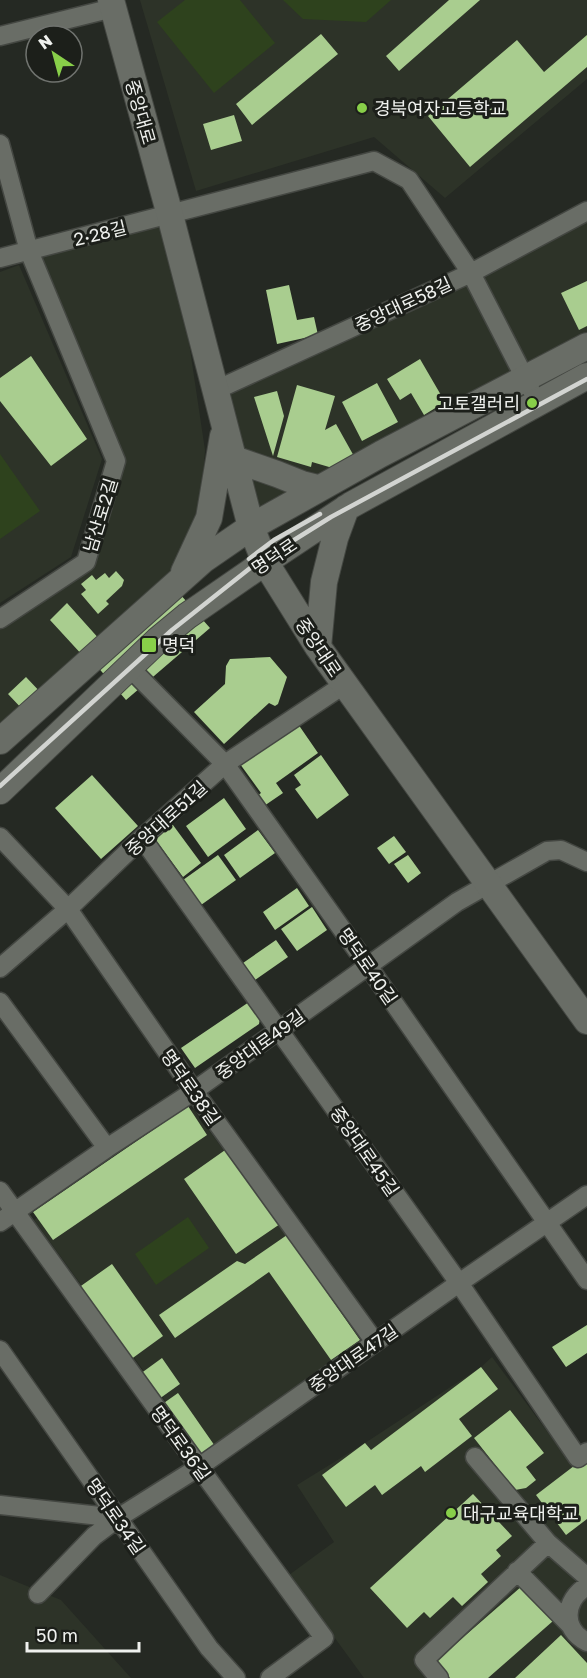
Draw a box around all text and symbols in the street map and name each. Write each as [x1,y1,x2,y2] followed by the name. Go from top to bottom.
[24,24,84,84] north arrow
[34,30,56,54] text: N
[121,77,161,147] street label: 중앙대로
[374,97,506,119] place label: 경북여자고등학교
[355,101,369,115] marker: 경북여자고등학교
[71,216,129,250] street label: 2·28길
[351,272,455,336] street label: 중앙대로58길
[437,392,520,414] place label: 고토갤러리
[525,396,539,410] marker: 고토갤러리
[78,475,122,555] street label: 남산로2길
[247,533,301,579] street label: 명덕로
[291,613,347,681] street label: 중앙대로
[162,634,195,656] place label: 명덕
[140,636,158,654] marker: 명덕
[121,776,211,860] street label: 중앙대로51길
[334,923,402,1009] street label: 명덕로40길
[211,1004,309,1084] street label: 중앙대로49길
[157,1045,225,1129] street label: 명덕로38길
[326,1102,404,1200] street label: 중앙대로45길
[304,1319,402,1397] street label: 중앙대로47길
[146,1401,216,1485] street label: 명덕로36길
[82,1474,150,1558] street label: 명덕로34길
[463,1502,579,1524] place label: 대구교육대학교
[444,1506,458,1520] marker: 대구교육대학교
[27,1615,140,1653] scale bar
[36,1624,78,1646] text: 50 m

